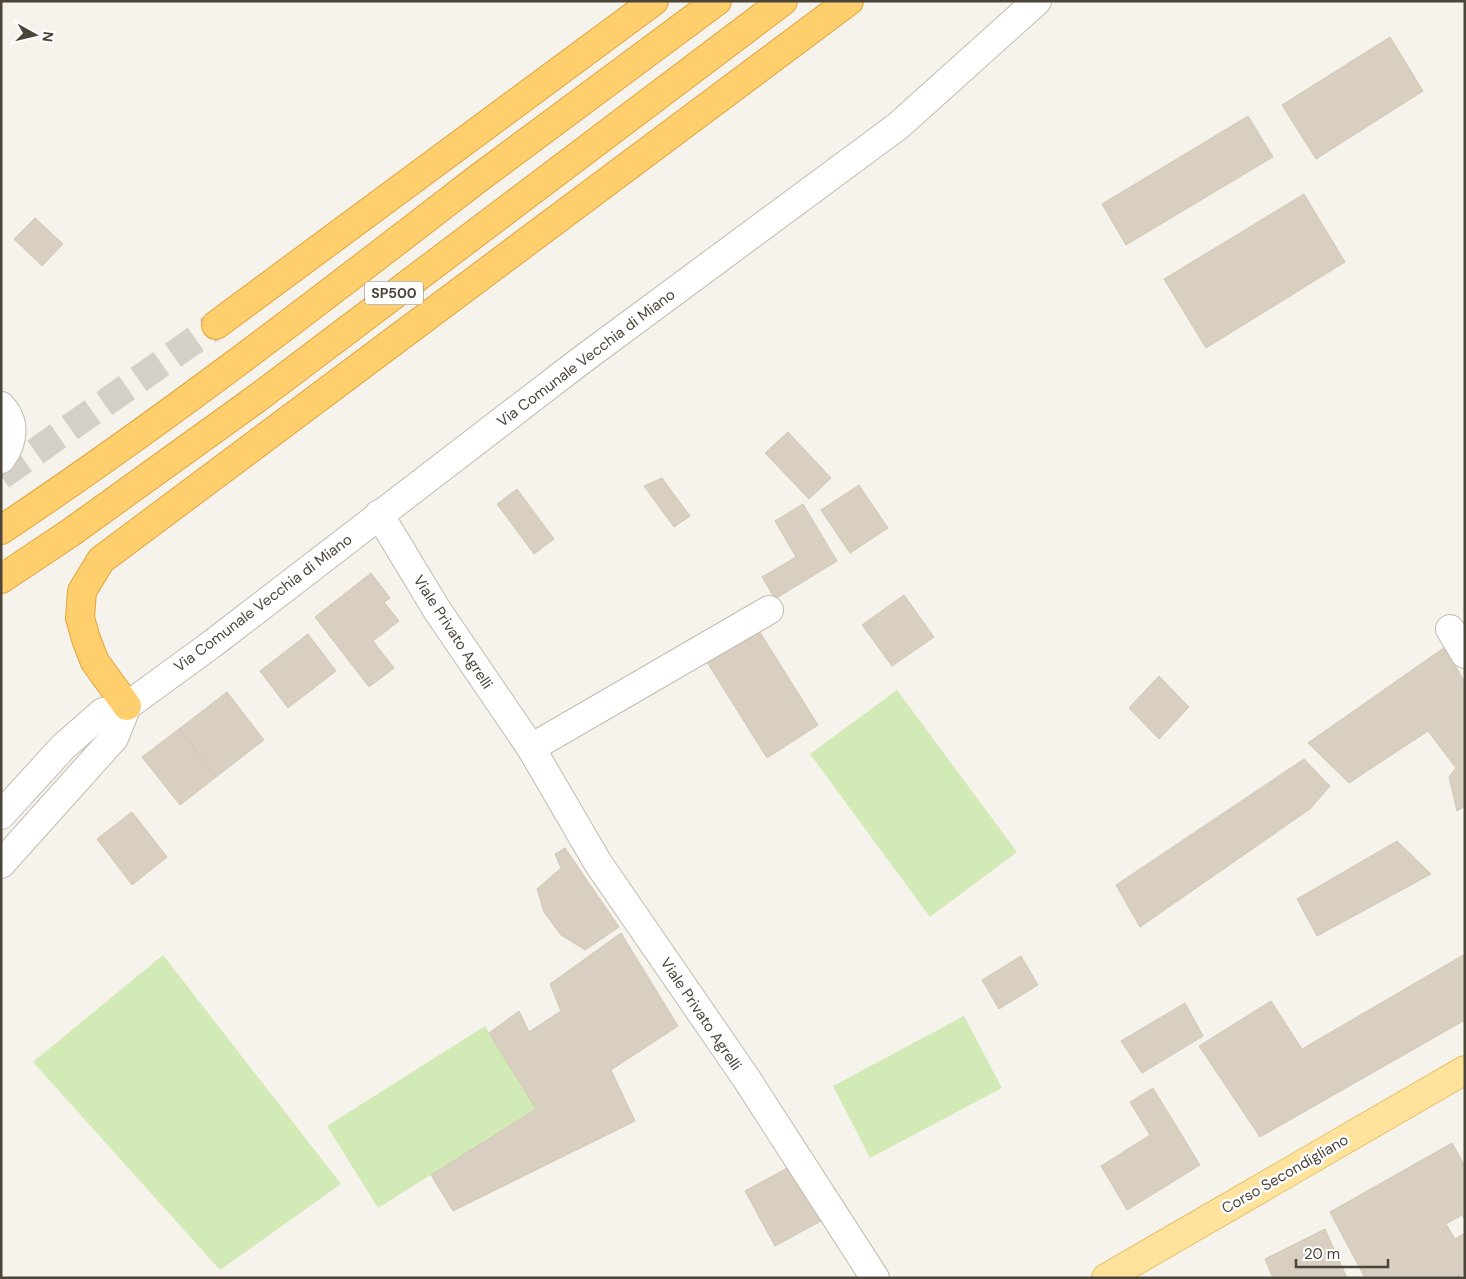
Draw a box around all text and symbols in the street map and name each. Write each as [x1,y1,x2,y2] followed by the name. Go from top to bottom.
[10,10,60,60] north arrow
[38,30,57,43] text: N
[365,282,423,304] road number: SP500
[493,284,679,432] street label: Via Comunale Vecchia di Miano
[170,529,356,677] street label: Via Comunale Vecchia di Miano
[409,571,497,693] street label: Viale Privato Agrelli
[656,954,746,1074] street label: Viale Privato Agrelli
[1218,1130,1352,1218] street label: Corso Secondigliano
[1296,1236,1388,1268] scale bar
[1304,1244,1340,1264] text: 20 m

